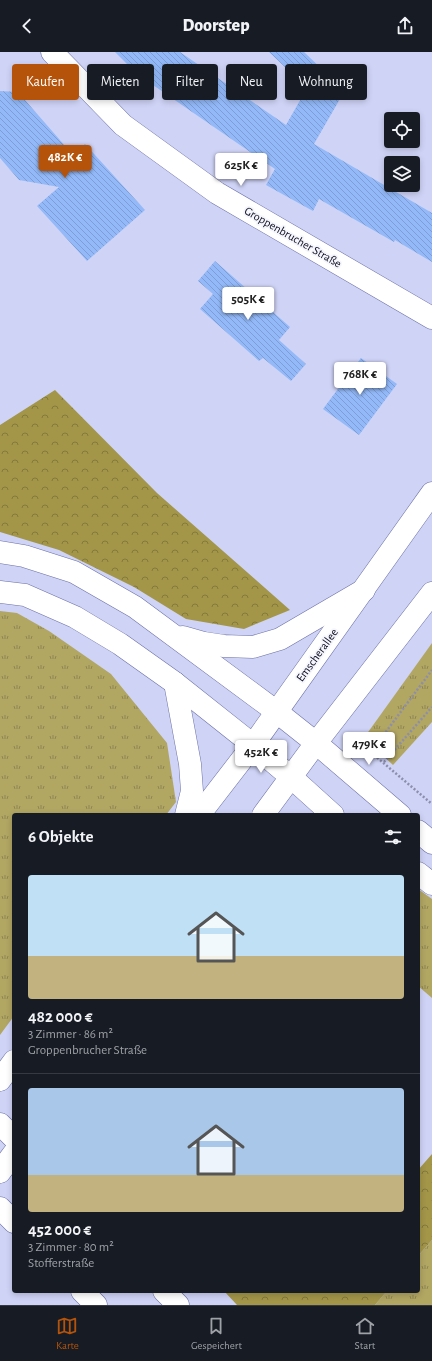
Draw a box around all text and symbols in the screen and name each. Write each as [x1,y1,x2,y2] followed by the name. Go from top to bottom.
[16,15,38,37] icon: back
[394,15,416,37] icon: share
[182,17,250,35] text: Doorstep
[12,64,79,100] chip: Kaufen
[87,64,154,100] chip: Mieten
[162,64,218,100] chip: Filter
[226,64,277,100] chip: Neu
[285,64,367,100] chip: Wohnung
[384,112,420,192] map controls
[384,112,420,148] button: locate
[32,145,98,179] pin: 482K €
[48,151,82,164] text: 482K €
[208,153,274,187] pin: 625K €
[384,156,420,192] button: layers
[224,159,258,172] text: 625K €
[242,204,344,270] street label: Groppenbrucher Straße
[215,287,281,321] pin: 505K €
[231,293,265,306] text: 505K €
[327,362,393,396] pin: 768K €
[343,368,377,381] text: 768K €
[294,626,340,684] street label: Emscherallee
[336,732,402,766] pin: 479K €
[352,738,386,751] text: 479K €
[228,740,294,774] pin: 452K €
[244,746,278,759] text: 452K €
[382,826,404,848] icon: filters
[28,828,93,845] text: 6 Objekte
[180,901,252,973] icon: home
[28,1008,93,1025] text: 482 000 €
[28,1028,113,1041] text: 3 Zimmer · 86 m²
[28,1044,147,1057] text: Groppenbrucher Straße
[180,1114,252,1186] icon: home
[28,1221,92,1238] text: 452 000 €
[28,1241,114,1254] text: 3 Zimmer · 80 m²
[28,1257,94,1270] text: Stofferstraße
[56,1315,79,1352] tab: Karte
[191,1315,242,1352] tab: Gespeichert
[354,1315,376,1352] tab: Start

